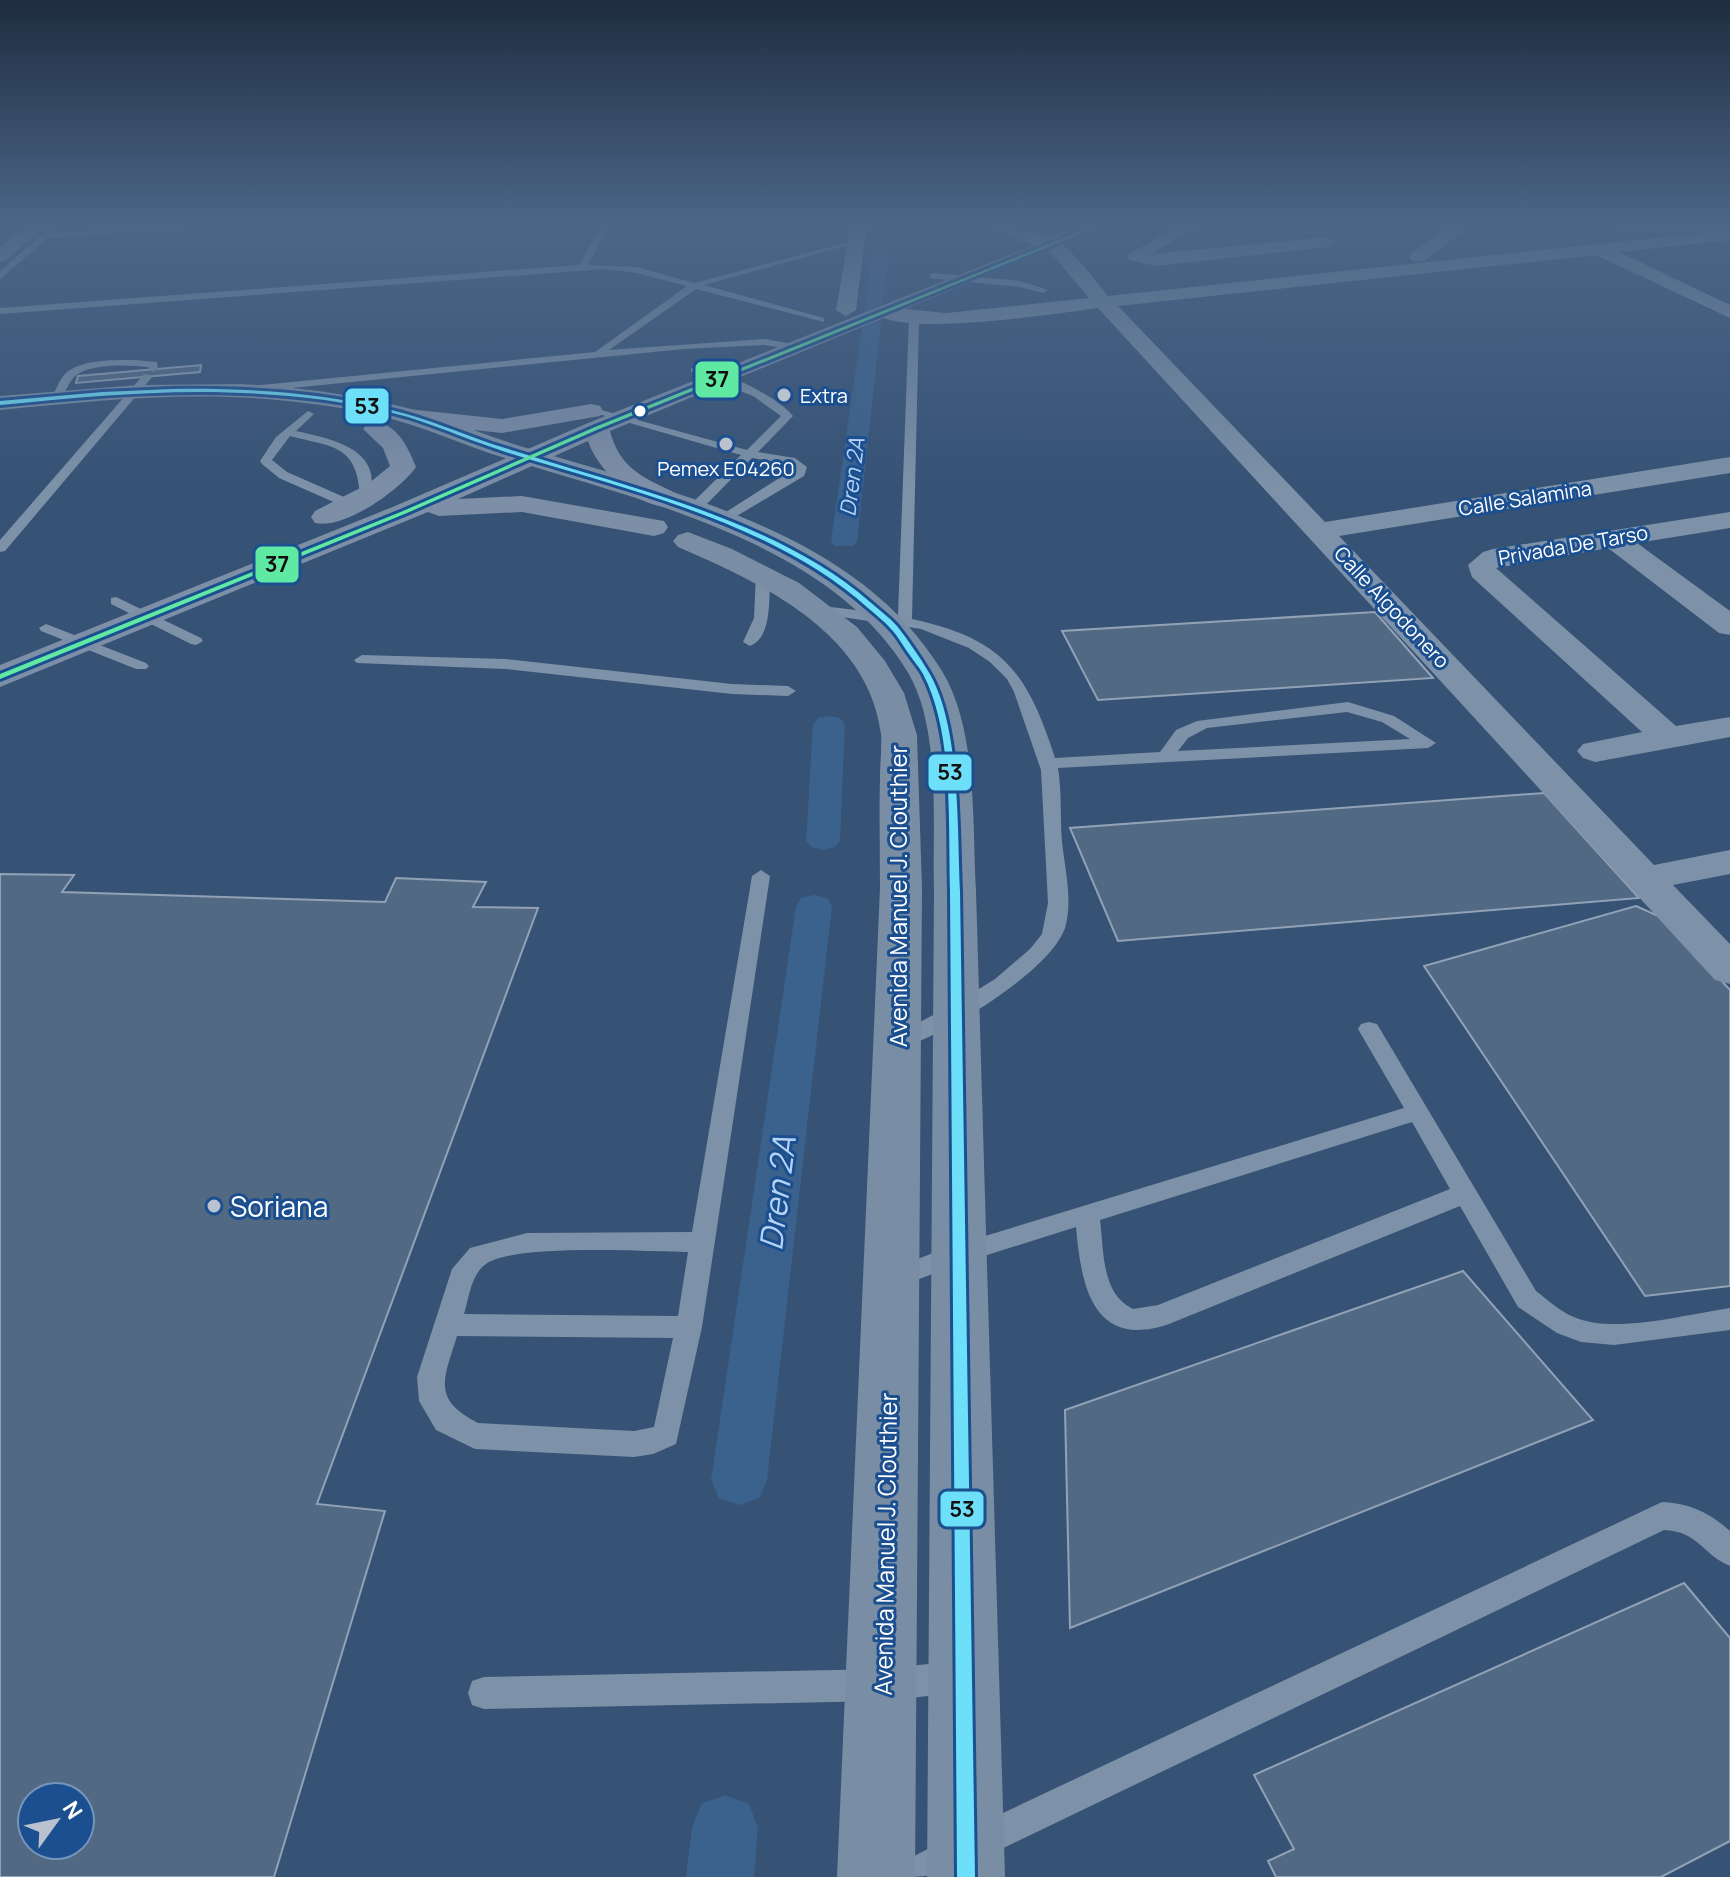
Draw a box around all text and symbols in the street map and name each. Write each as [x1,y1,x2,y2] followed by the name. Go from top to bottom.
[694,360,740,399] line badge: 37
[705,364,729,394] text: 37
[800,382,848,409] place label: Extra
[775,386,793,404] marker: Extra
[344,387,390,425] line badge: 53
[354,391,380,421] text: 53
[632,403,648,419] unlabelled marker
[717,435,735,453] marker: Pemex E04260
[832,436,872,518] water label: Dren 2A
[657,455,795,482] place label: Pemex E04260
[1457,474,1593,522] street label: Calle Salamina
[1496,519,1650,571] street label: Privada De Tarso
[1328,540,1456,674] street label: Calle Algodonero
[254,545,300,584] line badge: 37
[265,549,289,579] text: 37
[881,744,914,1047] street label: Avenida Manuel J. Clouthier
[927,753,973,792] line badge: 53
[937,757,963,787] text: 53
[748,1134,806,1252] water label: Dren 2A
[230,1187,328,1225] place label: Soriana
[205,1197,223,1215] marker: Soriana
[866,1392,904,1696] street label: Avenida Manuel J. Clouthier
[939,1490,985,1528] line badge: 53
[949,1494,975,1524] text: 53
[16,1781,96,1861] north arrow
[56,1795,90,1825] text: N

